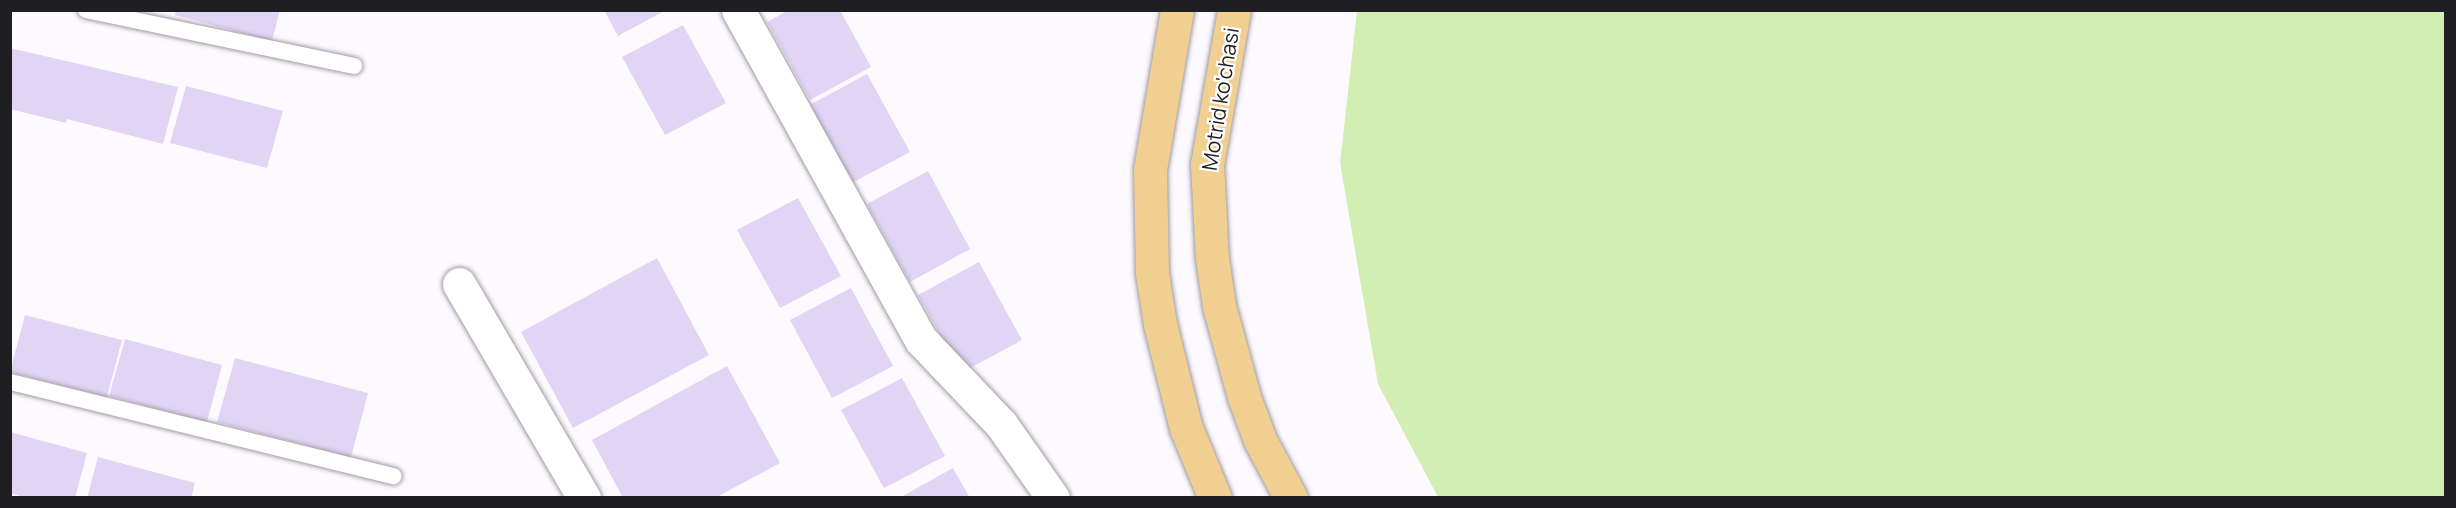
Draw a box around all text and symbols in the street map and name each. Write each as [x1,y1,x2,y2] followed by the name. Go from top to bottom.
[1196,26,1244,172] street label: Motrid ko'chasi

